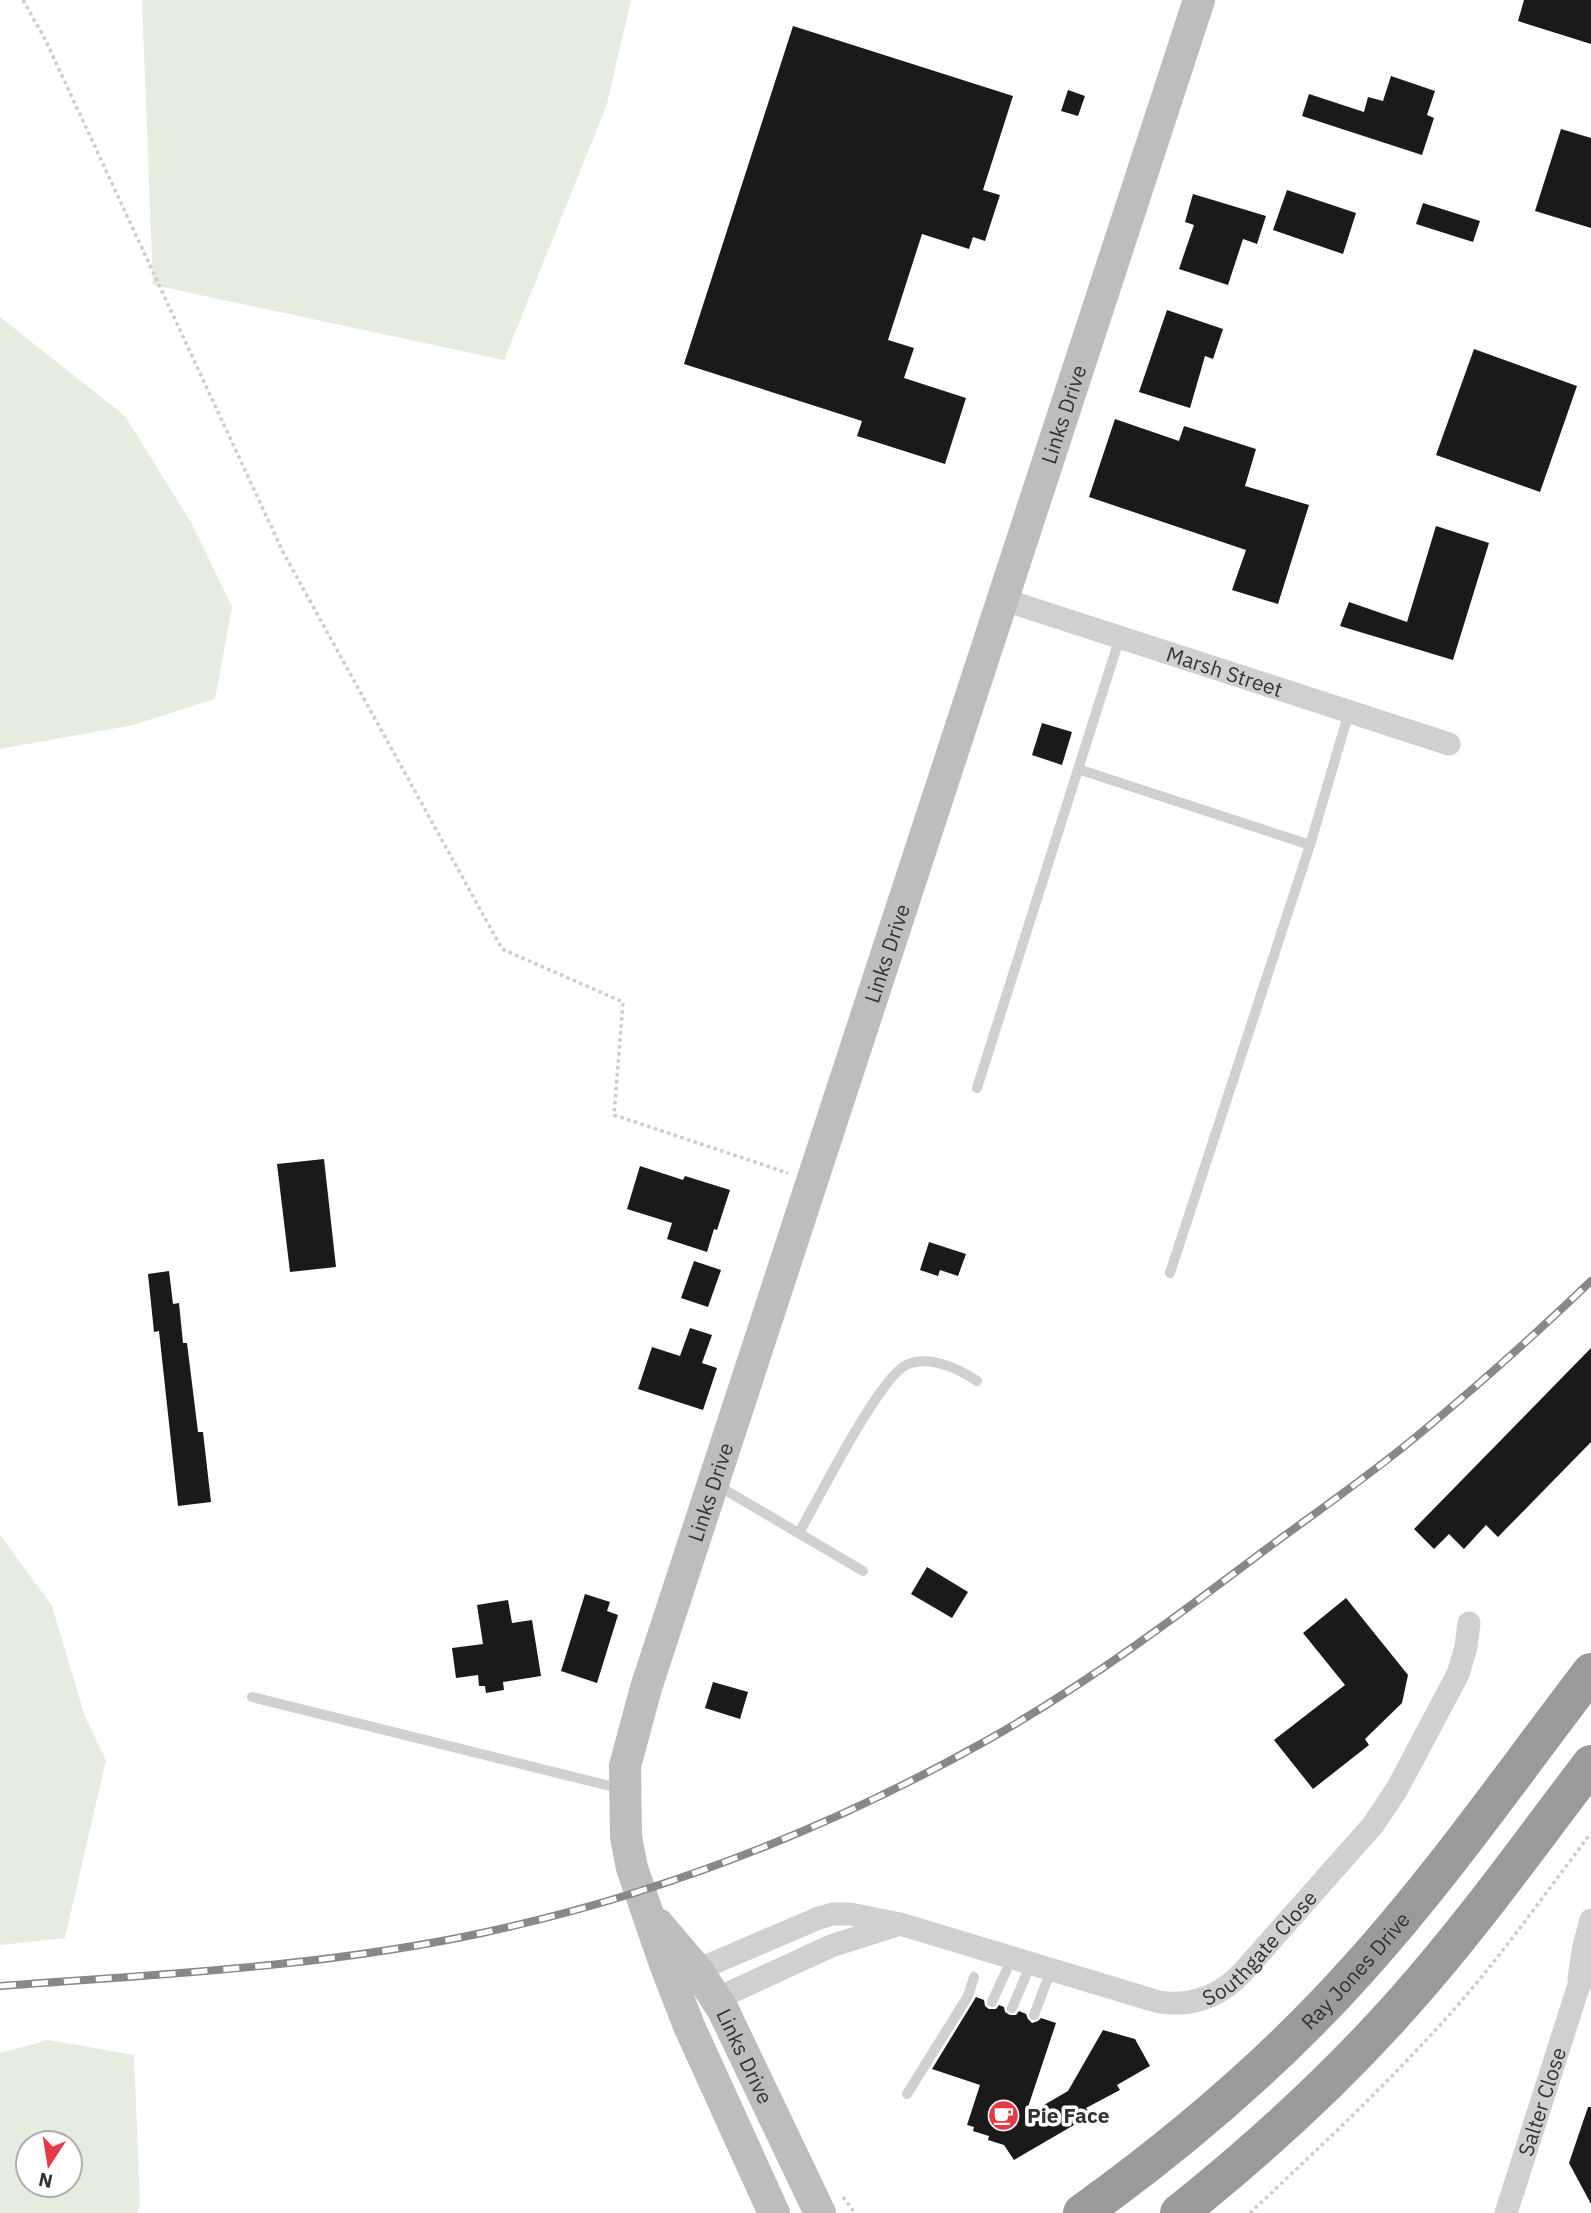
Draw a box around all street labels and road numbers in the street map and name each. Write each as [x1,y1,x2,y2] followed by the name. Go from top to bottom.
[1034,361,1093,467] street label: Links Drive
[1163,639,1286,703] street label: Marsh Street
[857,900,916,1006] street label: Links Drive
[681,1439,739,1545] street label: Links Drive
[1198,1884,1323,2012] street label: Southgate Close
[1295,1906,1416,2036] street label: Ray Jones Drive
[710,2004,780,2108] street label: Links Drive
[1511,2044,1572,2160] street label: Salter Close

